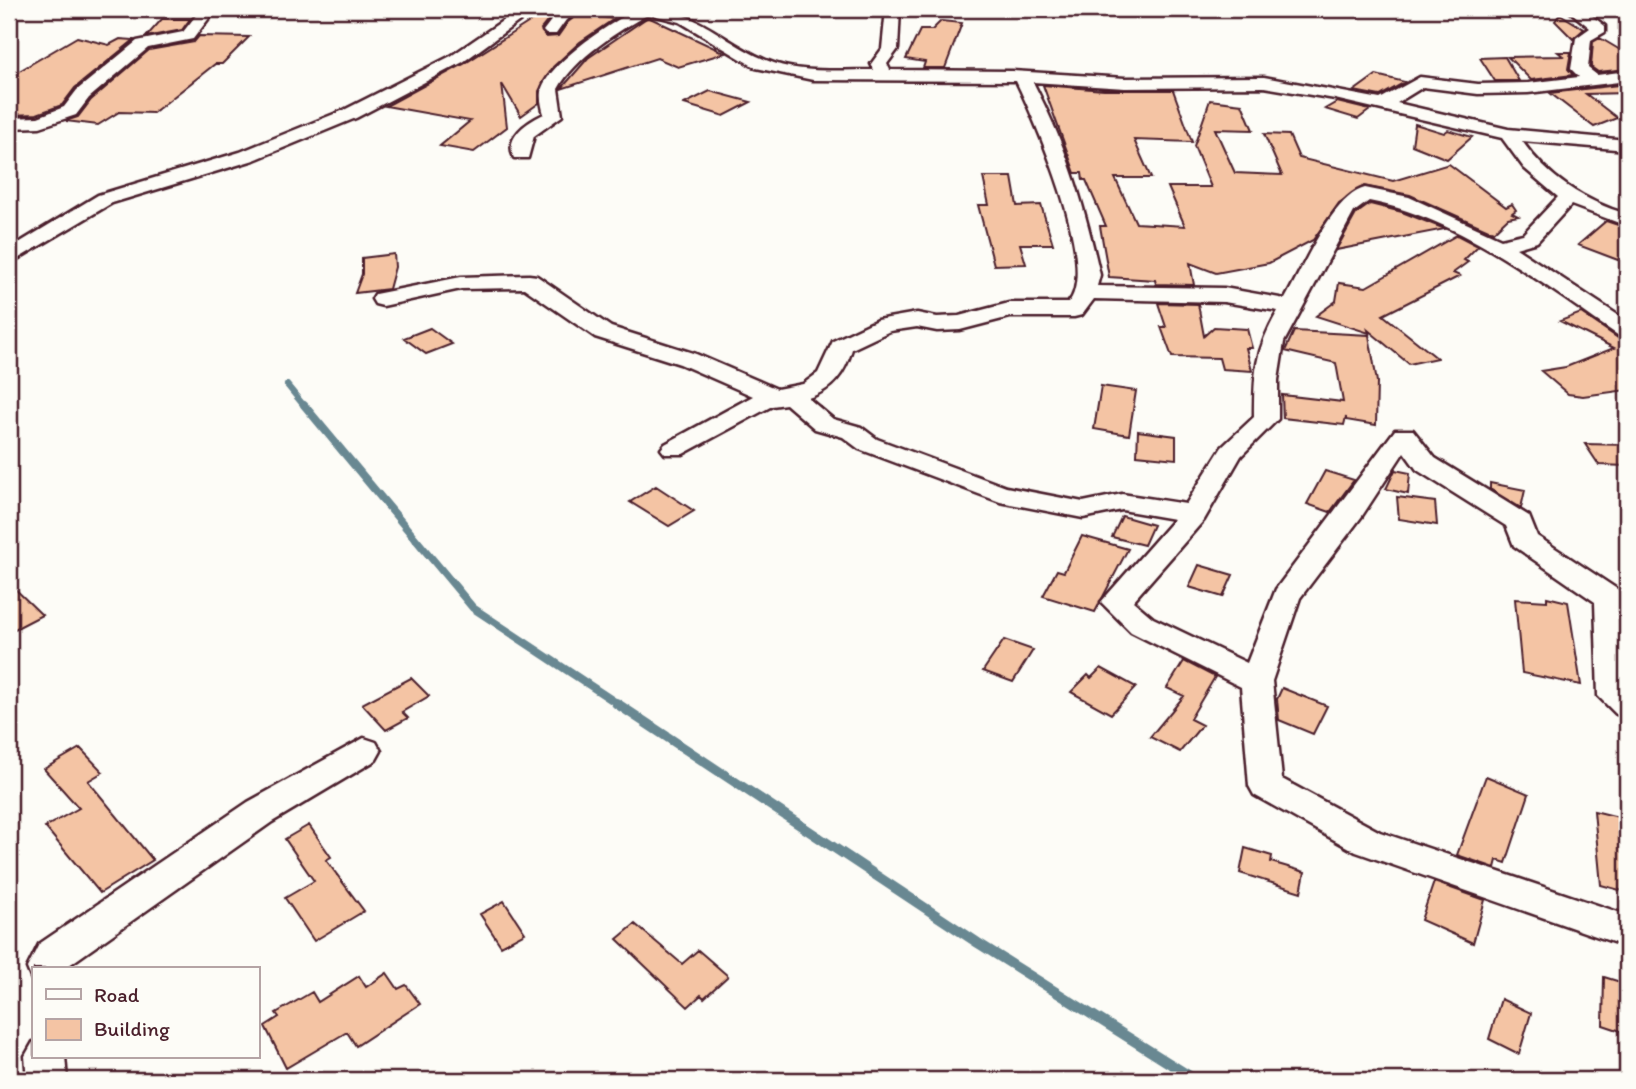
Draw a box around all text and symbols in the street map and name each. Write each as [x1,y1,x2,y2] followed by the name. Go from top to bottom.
[32,967,259,1058] legend
[94,982,140,1007] text: Road
[94,1016,170,1041] text: Building

